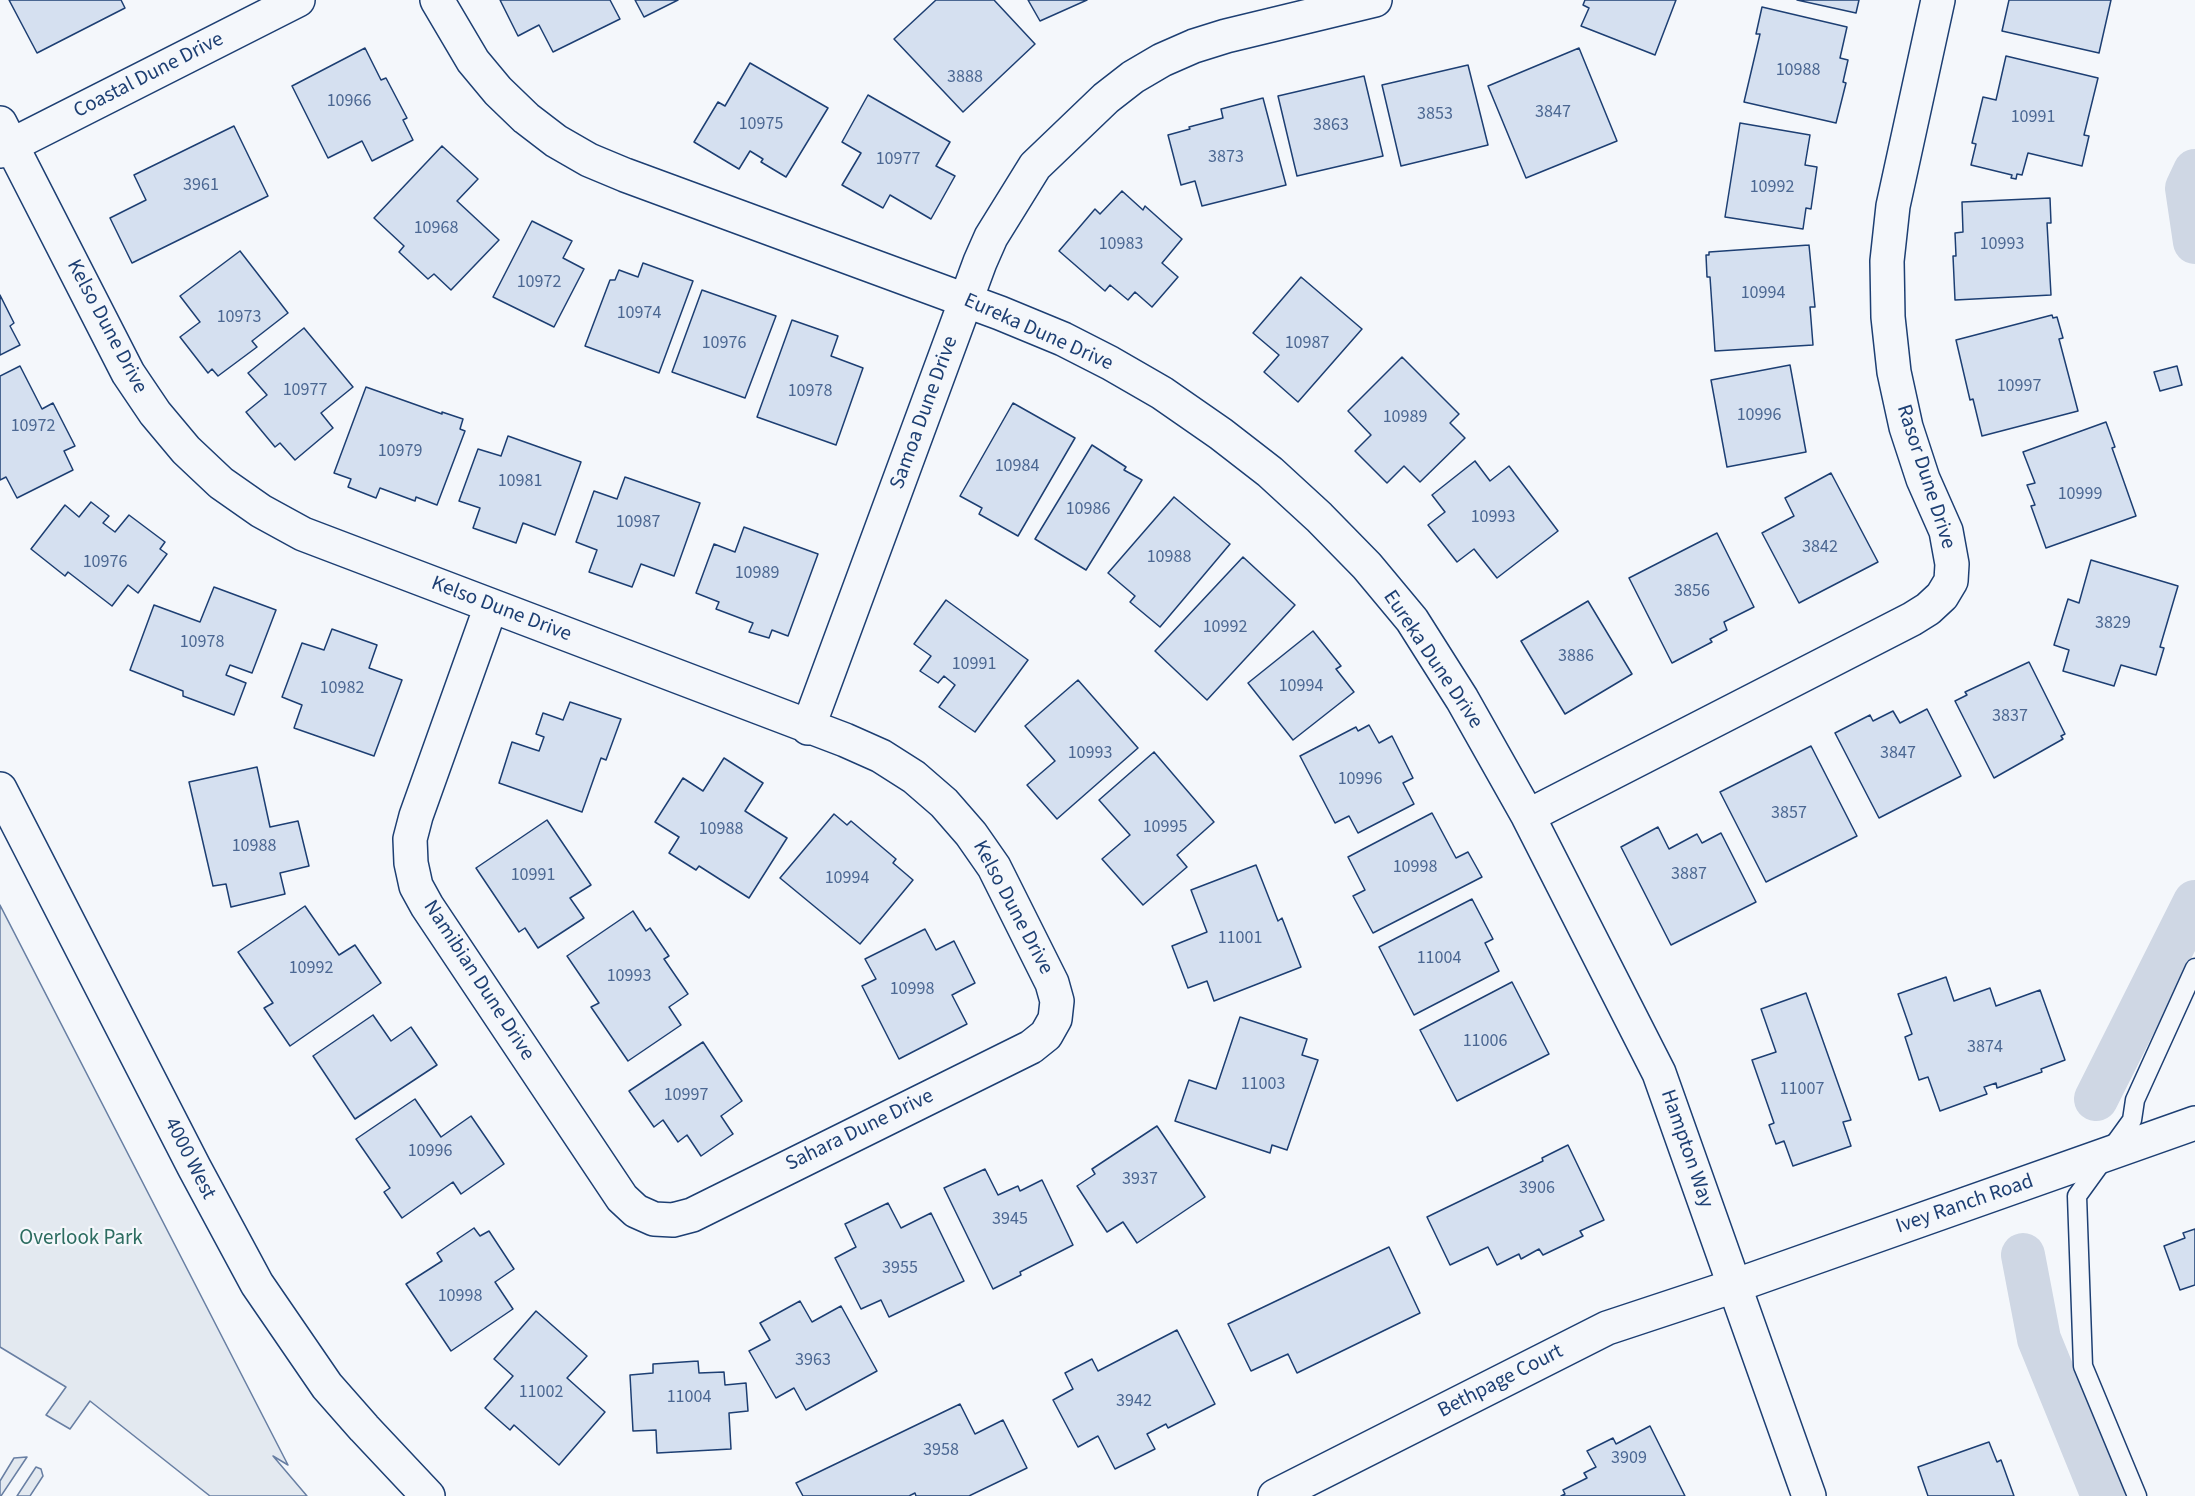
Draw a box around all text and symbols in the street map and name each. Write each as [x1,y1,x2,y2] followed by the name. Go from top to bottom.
[70,27,228,125] street label: Coastal Dune Drive
[1776,60,1820,82] house number: 10988
[947,67,983,89] house number: 3888
[327,91,371,113] house number: 10966
[1535,102,1571,124] house number: 3847
[1417,104,1453,126] house number: 3853
[2011,107,2055,129] house number: 10991
[739,114,783,136] house number: 10975
[1313,115,1349,137] house number: 3863
[1208,147,1244,169] house number: 3873
[876,149,920,171] house number: 10977
[183,175,219,197] house number: 3961
[1750,177,1794,199] house number: 10992
[414,218,458,240] house number: 10968
[1099,234,1143,256] house number: 10983
[1980,234,2024,256] house number: 10993
[60,256,152,398] street label: Kelso Dune Drive
[517,272,561,294] house number: 10972
[1741,283,1785,305] house number: 10994
[959,289,1117,377] street label: Eureka Dune Drive
[617,303,661,325] house number: 10974
[217,307,261,329] house number: 10973
[702,333,746,355] house number: 10976
[886,333,964,493] street label: Samoa Dune Drive
[1285,333,1329,355] house number: 10987
[1997,376,2041,398] house number: 10997
[283,380,327,402] house number: 10977
[788,381,832,403] house number: 10978
[1890,402,1960,552] street label: Rasor Dune Drive
[1737,405,1781,427] house number: 10996
[1383,407,1427,429] house number: 10989
[11,416,55,438] house number: 10972
[378,441,422,463] house number: 10979
[995,456,1039,478] house number: 10984
[498,471,542,493] house number: 10981
[2058,484,2102,506] house number: 10999
[1066,499,1110,521] house number: 10986
[1471,507,1515,529] house number: 10993
[616,512,660,534] house number: 10987
[1802,537,1838,559] house number: 3842
[1147,547,1191,569] house number: 10988
[83,552,127,574] house number: 10976
[735,563,779,585] house number: 10989
[427,572,575,648] street label: Kelso Dune Drive
[1674,581,1710,603] house number: 3856
[1377,586,1487,734] street label: Eureka Dune Drive
[2095,613,2131,635] house number: 3829
[1203,617,1247,639] house number: 10992
[180,632,224,654] house number: 10978
[1558,646,1594,668] house number: 3886
[952,654,996,676] house number: 10991
[1279,676,1323,698] house number: 10994
[320,678,364,700] house number: 10982
[1992,706,2028,728] house number: 3837
[1068,743,1112,765] house number: 10993
[1880,743,1916,765] house number: 3847
[1338,769,1382,791] house number: 10996
[1771,803,1807,825] house number: 3857
[1143,817,1187,839] house number: 10995
[699,819,743,841] house number: 10988
[232,836,276,858] house number: 10988
[966,837,1058,979] street label: Kelso Dune Drive
[1393,857,1437,879] house number: 10998
[1671,864,1707,886] house number: 3887
[511,865,555,887] house number: 10991
[825,868,869,890] house number: 10994
[417,896,539,1066] street label: Namibian Dune Drive
[1218,928,1262,950] house number: 11001
[1417,948,1461,970] house number: 11004
[289,958,333,980] house number: 10992
[607,966,651,988] house number: 10993
[890,979,934,1001] house number: 10998
[1463,1031,1507,1053] house number: 11006
[1967,1037,2003,1059] house number: 3874
[1241,1074,1285,1096] house number: 11003
[1780,1079,1824,1101] house number: 11007
[782,1084,938,1178] street label: Sahara Dune Drive
[664,1085,708,1107] house number: 10997
[1654,1087,1718,1211] street label: Hampton Way
[158,1114,220,1204] street label: 4000 West
[408,1141,452,1163] house number: 10996
[1122,1169,1158,1191] house number: 3937
[1893,1170,2037,1240] street label: Ivey Ranch Road
[1519,1178,1555,1200] house number: 3906
[992,1209,1028,1231] house number: 3945
[19,1226,143,1252] park label: Overlook Park
[882,1258,918,1280] house number: 3955
[438,1286,482,1308] house number: 10998
[1434,1340,1568,1424] street label: Bethpage Court
[795,1350,831,1372] house number: 3963
[519,1382,563,1404] house number: 11002
[667,1387,711,1409] house number: 11004
[1116,1391,1152,1413] house number: 3942
[923,1440,959,1462] house number: 3958
[1611,1448,1647,1470] house number: 3909

